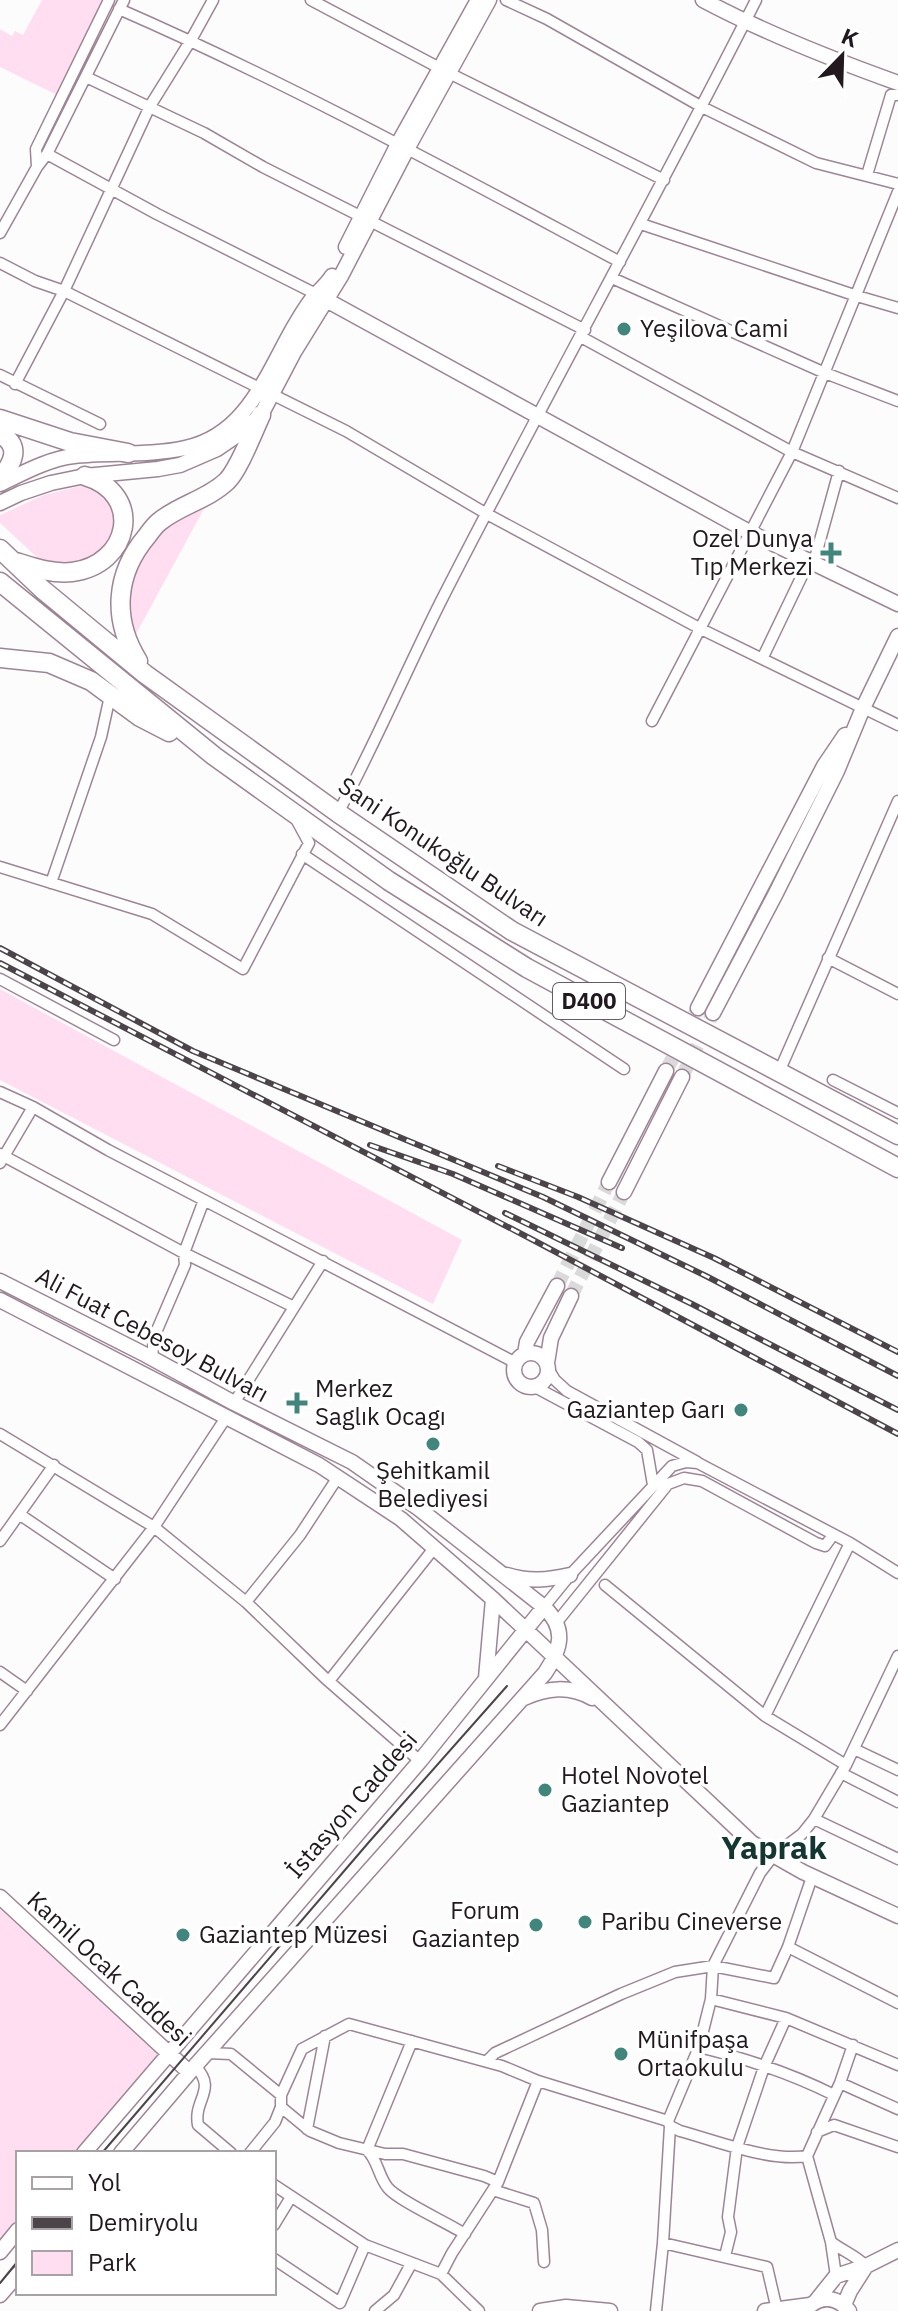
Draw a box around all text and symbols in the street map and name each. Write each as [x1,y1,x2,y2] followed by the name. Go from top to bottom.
[802,16,882,96] north arrow
[837,21,863,54] text: K
[640,312,788,344] place label: Yeşilova Cami
[615,320,633,338] marker: Yeşilova Cami
[691,522,813,582] place label: Ozel Dunya Tıp Merkezi
[820,542,842,564] marker: Ozel Dunya Tıp Merkezi
[332,769,555,933] street label: Sani Konukoğlu Bulvarı
[553,983,625,1019] road number: D400
[30,1259,275,1409] street label: Ali Fuat Cebesoy Bulvarı
[315,1372,446,1432] place label: Merkez Saglık Ocagı
[286,1392,308,1414] marker: Merkez Saglık Ocagı
[567,1393,725,1425] place label: Gaziantep Garı
[732,1401,750,1419] marker: Gaziantep Garı
[424,1435,442,1453] marker: Şehitkamil Belediyesi
[376,1454,490,1514] place label: Şehitkamil Belediyesi
[279,1724,424,1885] street label: İstasyon Caddesi
[561,1759,708,1819] place label: Hotel Novotel Gaziantep
[536,1781,554,1799] marker: Hotel Novotel Gaziantep
[721,1826,827,1868] district label: Yaprak
[21,1884,199,2053] street label: Kamil Ocak Caddesi
[411,1894,520,1954] place label: Forum Gaziantep
[601,1905,782,1937] place label: Paribu Cineverse
[576,1913,594,1931] marker: Paribu Cineverse
[527,1916,545,1934] marker: Forum Gaziantep
[199,1918,388,1950] place label: Gaziantep Müzesi
[174,1926,192,1944] marker: Gaziantep Müzesi
[637,2023,749,2083] place label: Münifpaşa Ortaokulu
[612,2045,630,2063] marker: Münifpaşa Ortaokulu
[16,2151,276,2295] legend
[88,2166,121,2198] text: Yol
[88,2206,199,2238] text: Demiryolu
[88,2246,137,2278] text: Park

